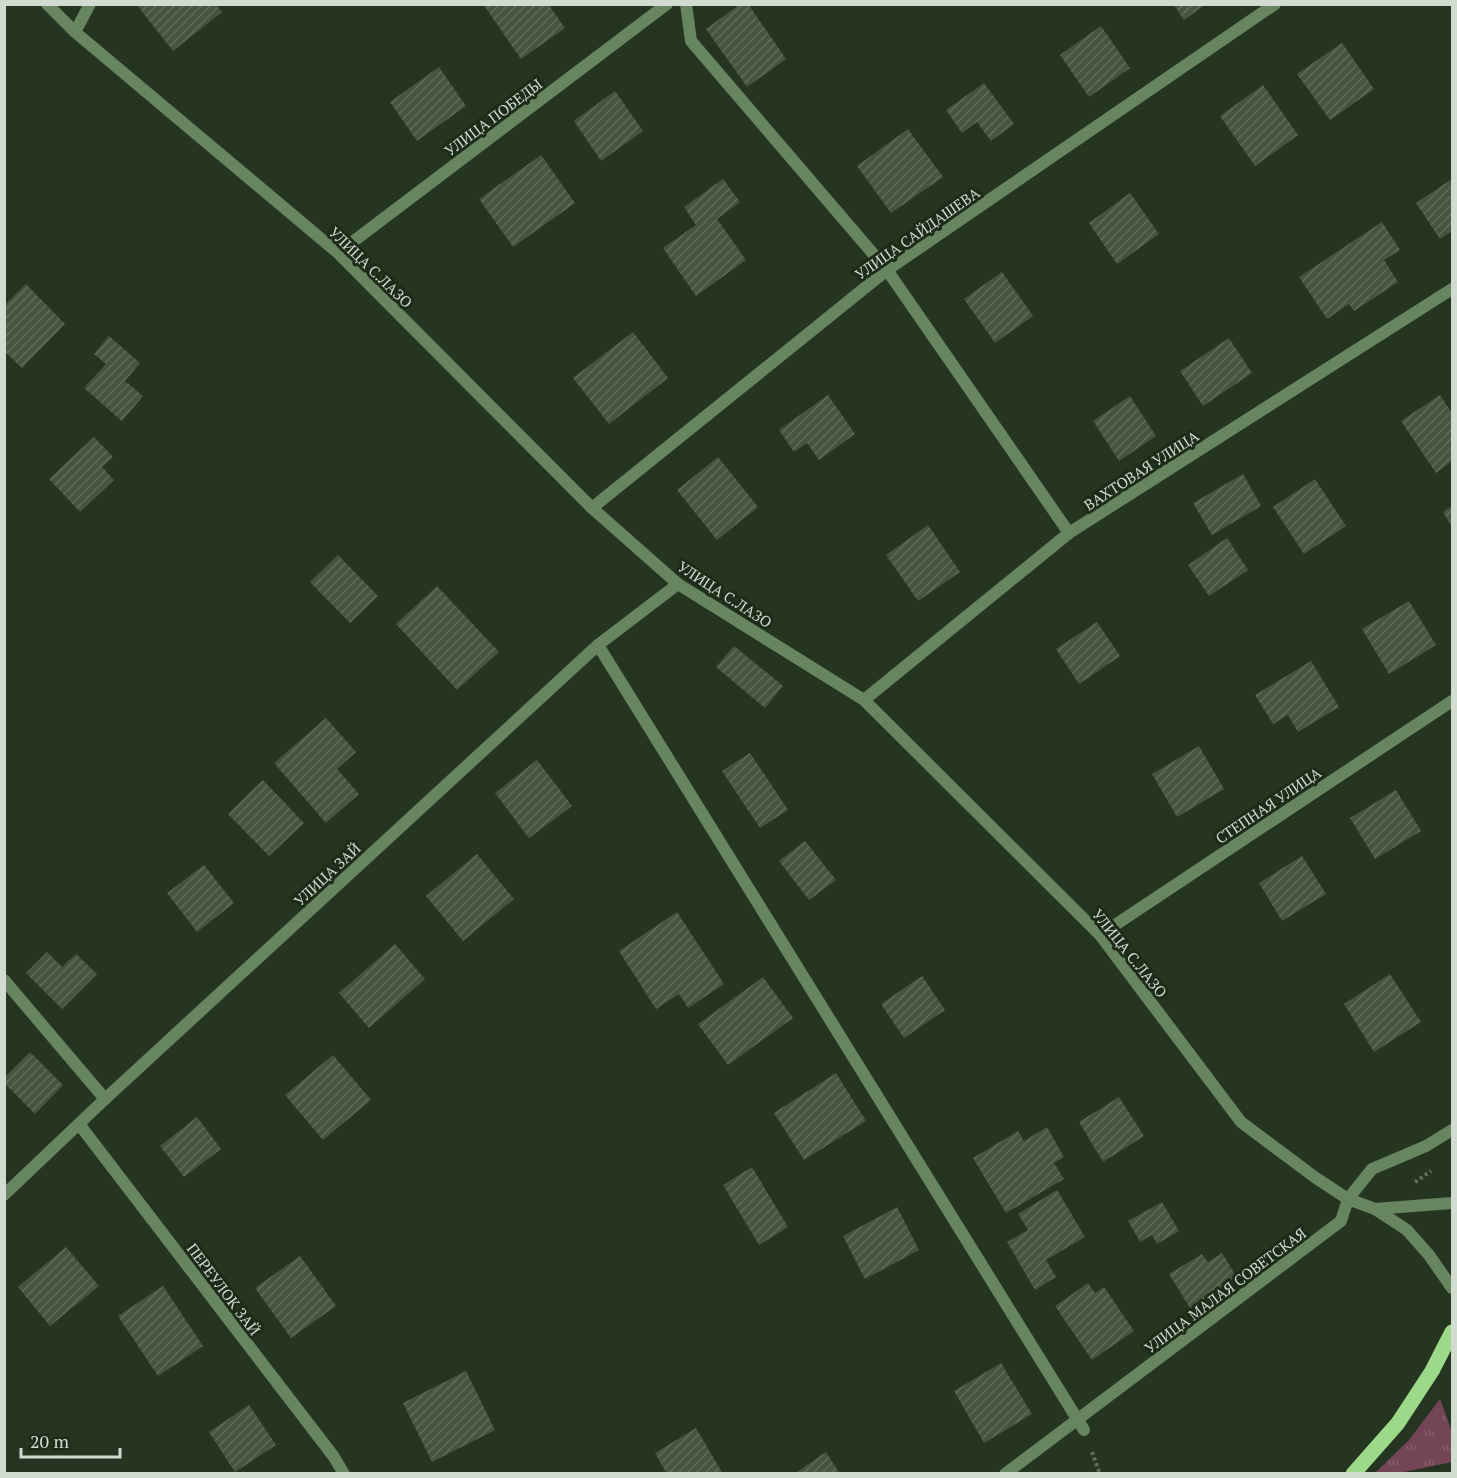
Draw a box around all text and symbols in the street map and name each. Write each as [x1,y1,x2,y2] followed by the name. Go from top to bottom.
[440,73,546,160] street label: УЛИЦА ПОБЕДЫ
[851,182,984,284] street label: УЛИЦА САЙДАШЕВА
[325,222,417,312] street label: УЛИЦА С.ЛАЗО
[1080,425,1203,515] street label: ВАХТОВАЯ УЛИЦА
[674,556,776,632] street label: УЛИЦА С.ЛАЗО
[1211,762,1325,848] street label: СТЕПНАЯ УЛИЦА
[289,838,365,910] street label: УЛИЦА ЗАЙ
[1088,905,1172,1001] street label: УЛИЦА С.ЛАЗО
[1140,1222,1310,1357] street label: УЛИЦА МАЛАЯ СОВЕТСКАЯ
[183,1239,265,1339] street label: ПЕРЕУЛОК ЗАЙ
[21,1421,120,1459] scale bar
[30,1429,70,1453] text: 20 m

